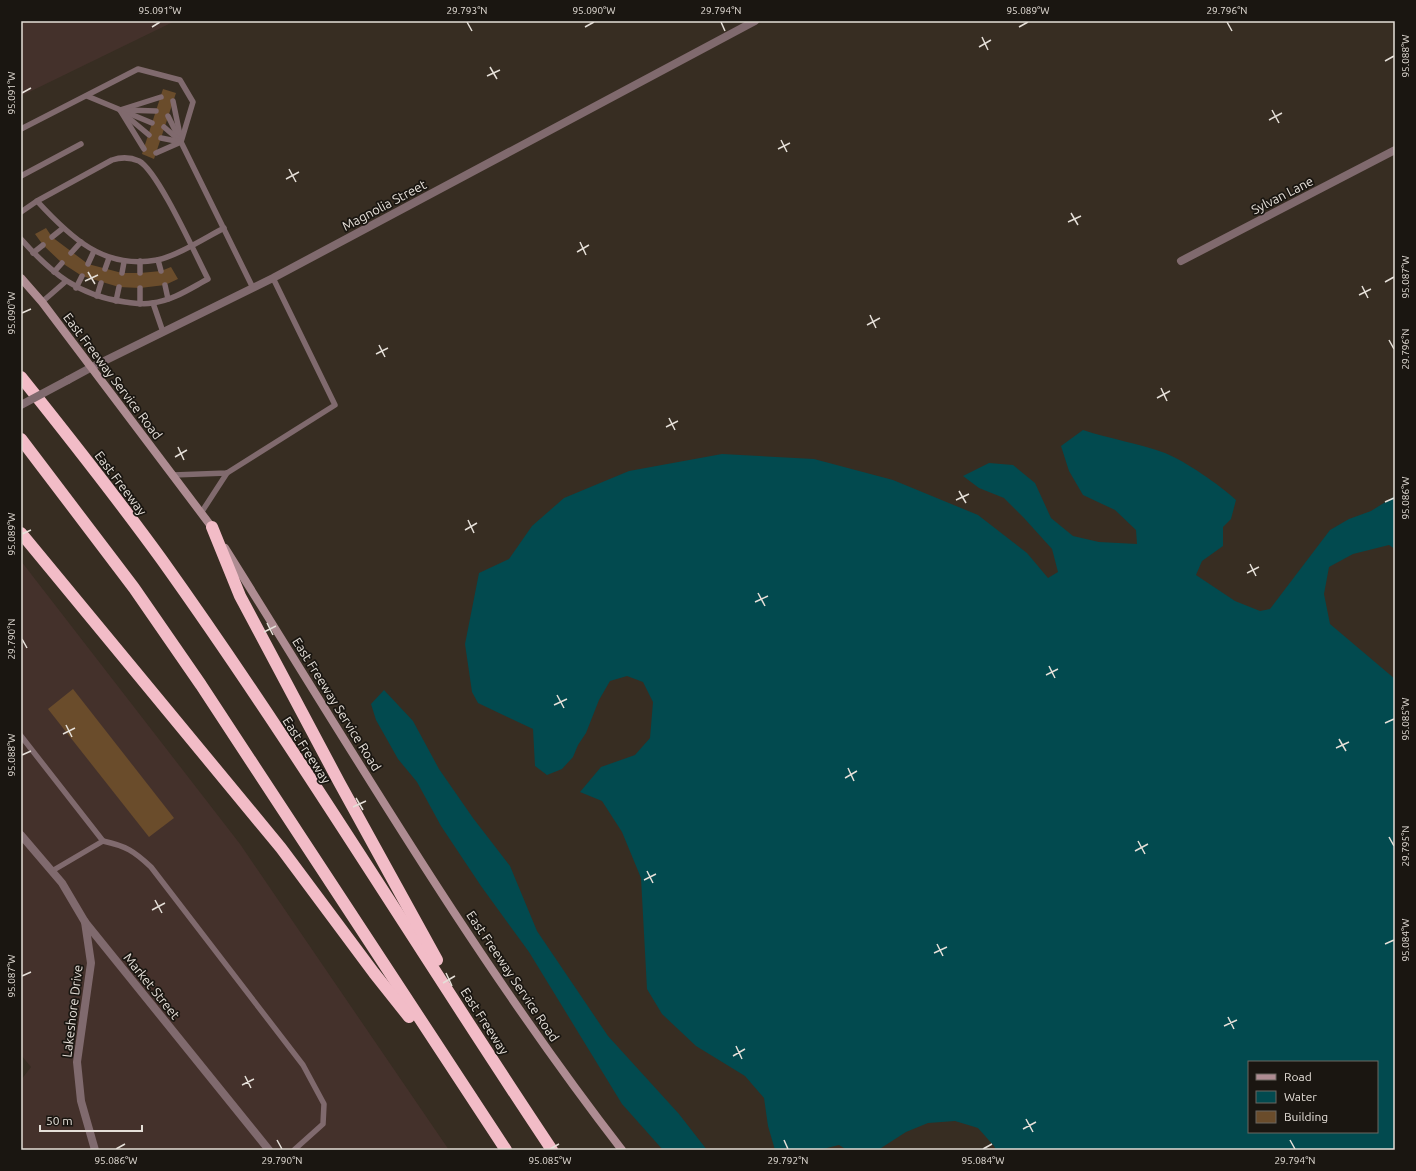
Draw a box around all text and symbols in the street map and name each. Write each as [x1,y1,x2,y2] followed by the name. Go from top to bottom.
[138,5,182,16] text: 95.091°W
[446,5,488,16] text: 29.793°N
[572,5,616,16] text: 95.090°W
[700,5,742,16] text: 29.794°N
[1006,5,1050,16] text: 95.089°W
[1206,5,1248,16] text: 29.796°N
[1400,34,1411,78] text: 95.088°W
[6,71,17,115] text: 95.091°W
[1249,173,1315,217] street label: Sylvan Lane
[340,177,428,233] street label: Magnolia Street
[1400,255,1411,299] text: 95.087°W
[6,291,17,335] text: 95.090°W
[61,310,165,442] street label: East Freeway Service Road
[1400,328,1411,370] text: 29.796°N
[92,448,150,518] street label: East Freeway
[1400,476,1411,520] text: 95.086°W
[6,512,17,556] text: 95.089°W
[6,618,17,660] text: 29.790°N
[289,634,385,774] street label: East Freeway Service Road
[1400,697,1411,741] text: 95.085°W
[280,714,334,786] street label: East Freeway
[6,733,17,777] text: 95.088°W
[1400,825,1411,867] text: 29.795°N
[463,908,563,1044] street label: East Freeway Service Road
[1400,918,1411,962] text: 95.084°W
[121,950,183,1022] street label: Market Street
[6,954,17,998] text: 95.087°W
[59,964,85,1058] street label: Lakeshore Drive
[458,985,512,1057] street label: East Freeway
[1248,1061,1378,1133] legend
[1284,1070,1312,1083] text: Road
[1284,1090,1317,1103] text: Water
[40,1107,142,1133] scale bar
[1284,1110,1328,1123] text: Building
[46,1114,73,1127] text: 50 m
[94,1155,138,1166] text: 95.086°W
[261,1155,303,1166] text: 29.790°N
[528,1155,572,1166] text: 95.085°W
[767,1155,809,1166] text: 29.792°N
[961,1155,1005,1166] text: 95.084°W
[1274,1155,1316,1166] text: 29.794°N

